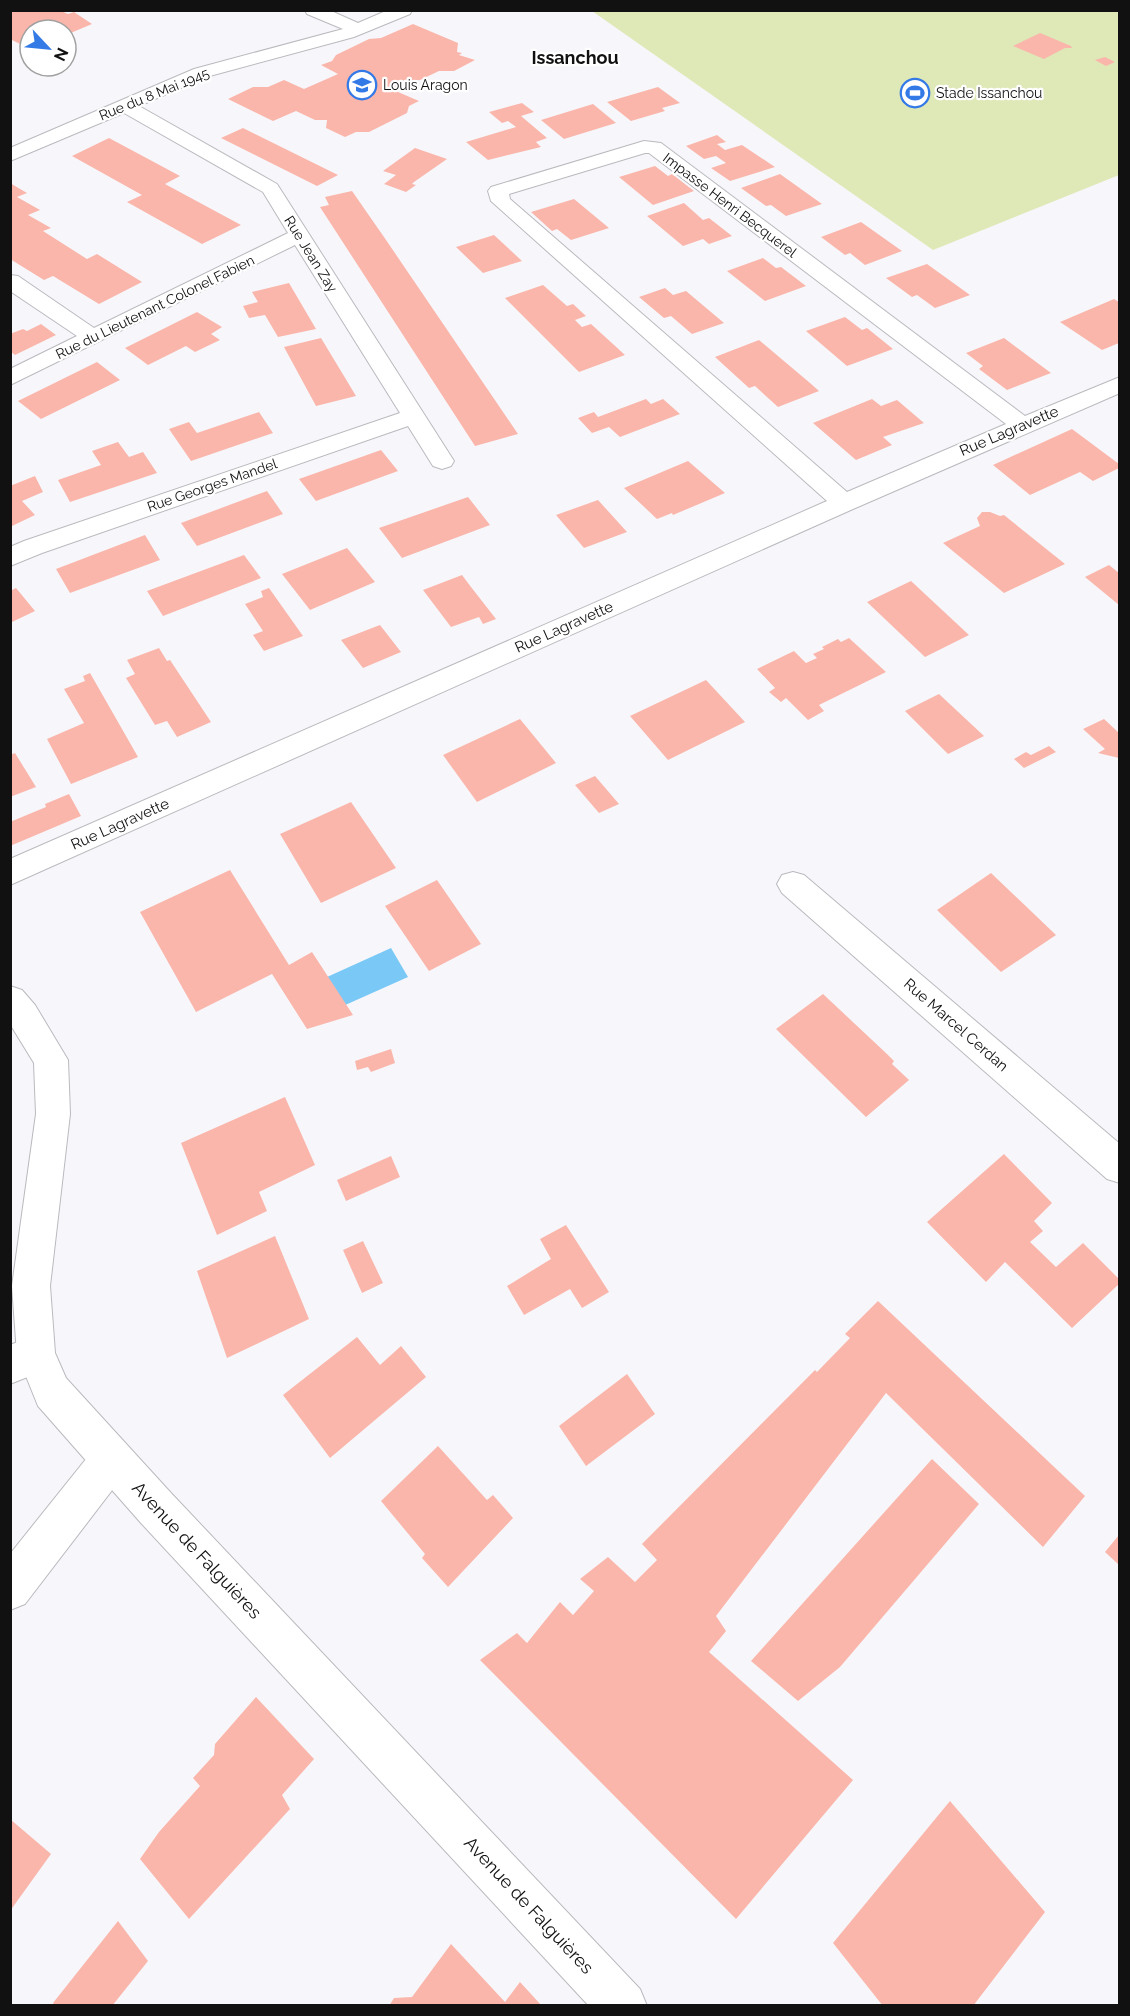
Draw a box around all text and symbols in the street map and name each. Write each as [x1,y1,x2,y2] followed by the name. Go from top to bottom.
[18,18,78,78] north arrow
[50,45,72,64] text: N
[531,47,619,68] district label: Issanchou
[97,64,212,123] street label: Rue du 8 Mai 1945
[346,69,378,101] school or university icon: Louis Aragon
[383,77,468,93] place label: Louis Aragon
[899,77,931,109] sports icon: Stade Issanchou
[936,85,1042,101] place label: Stade Issanchou
[660,150,800,261] street label: Impasse Henri Becquerel
[281,213,341,295] street label: Rue Jean Zay
[53,252,257,362] street label: Rue du Lieutenant Colonel Fabien
[957,402,1061,460] street label: Rue Lagravette
[145,455,279,515] street label: Rue Georges Mandel
[512,597,616,657] street label: Rue Lagravette
[68,794,172,854] street label: Rue Lagravette
[900,975,1012,1075] street label: Rue Marcel Cerdan
[128,1477,266,1623] street label: Avenue de Falguières
[460,1832,598,1978] street label: Avenue de Falguières

